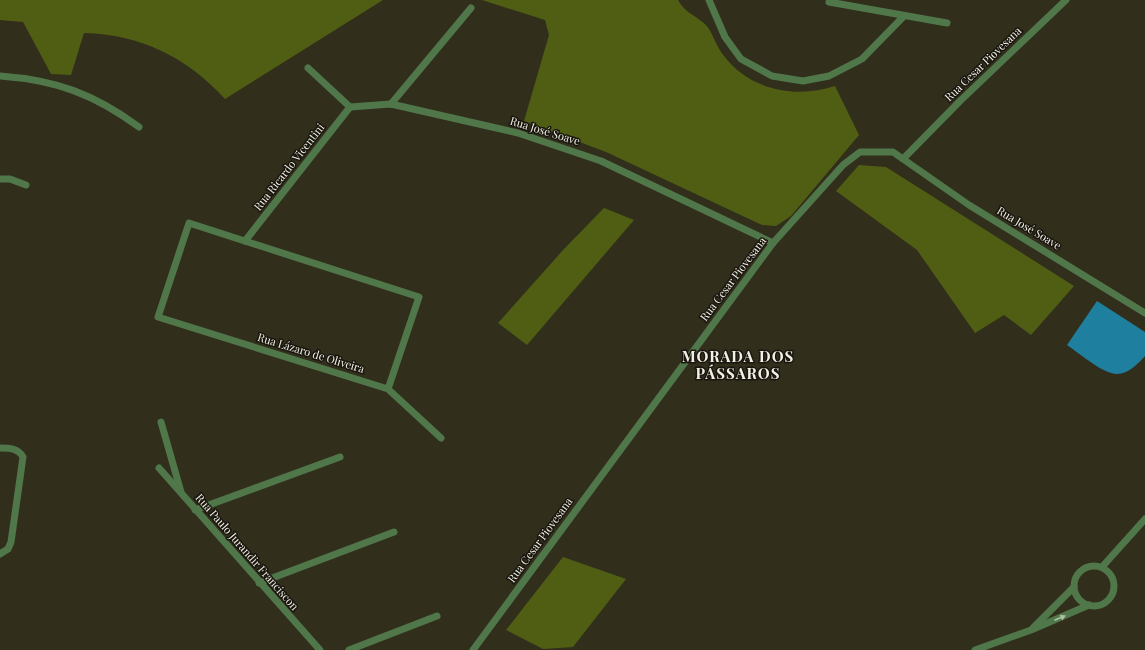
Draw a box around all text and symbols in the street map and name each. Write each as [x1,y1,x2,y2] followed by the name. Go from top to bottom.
[941,23,1025,104] street label: Rua Cesar Piovesana
[508,113,582,148] street label: Rua José Soave
[250,120,327,213] street label: Rua Ricardo Vicentini
[994,202,1065,253] street label: Rua José Soave
[696,233,769,324] street label: Rua Cesar Piovesana
[256,329,367,376] street label: Rua Lázaro de Oliveira
[682,346,794,383] district label: MORADA DOS PÁSSAROS
[192,490,303,614] street label: Rua Paulo Jurandir Franciscon
[504,494,576,585] street label: Rua Cesar Piovesana
[1055,615,1066,621] one-way arrow

